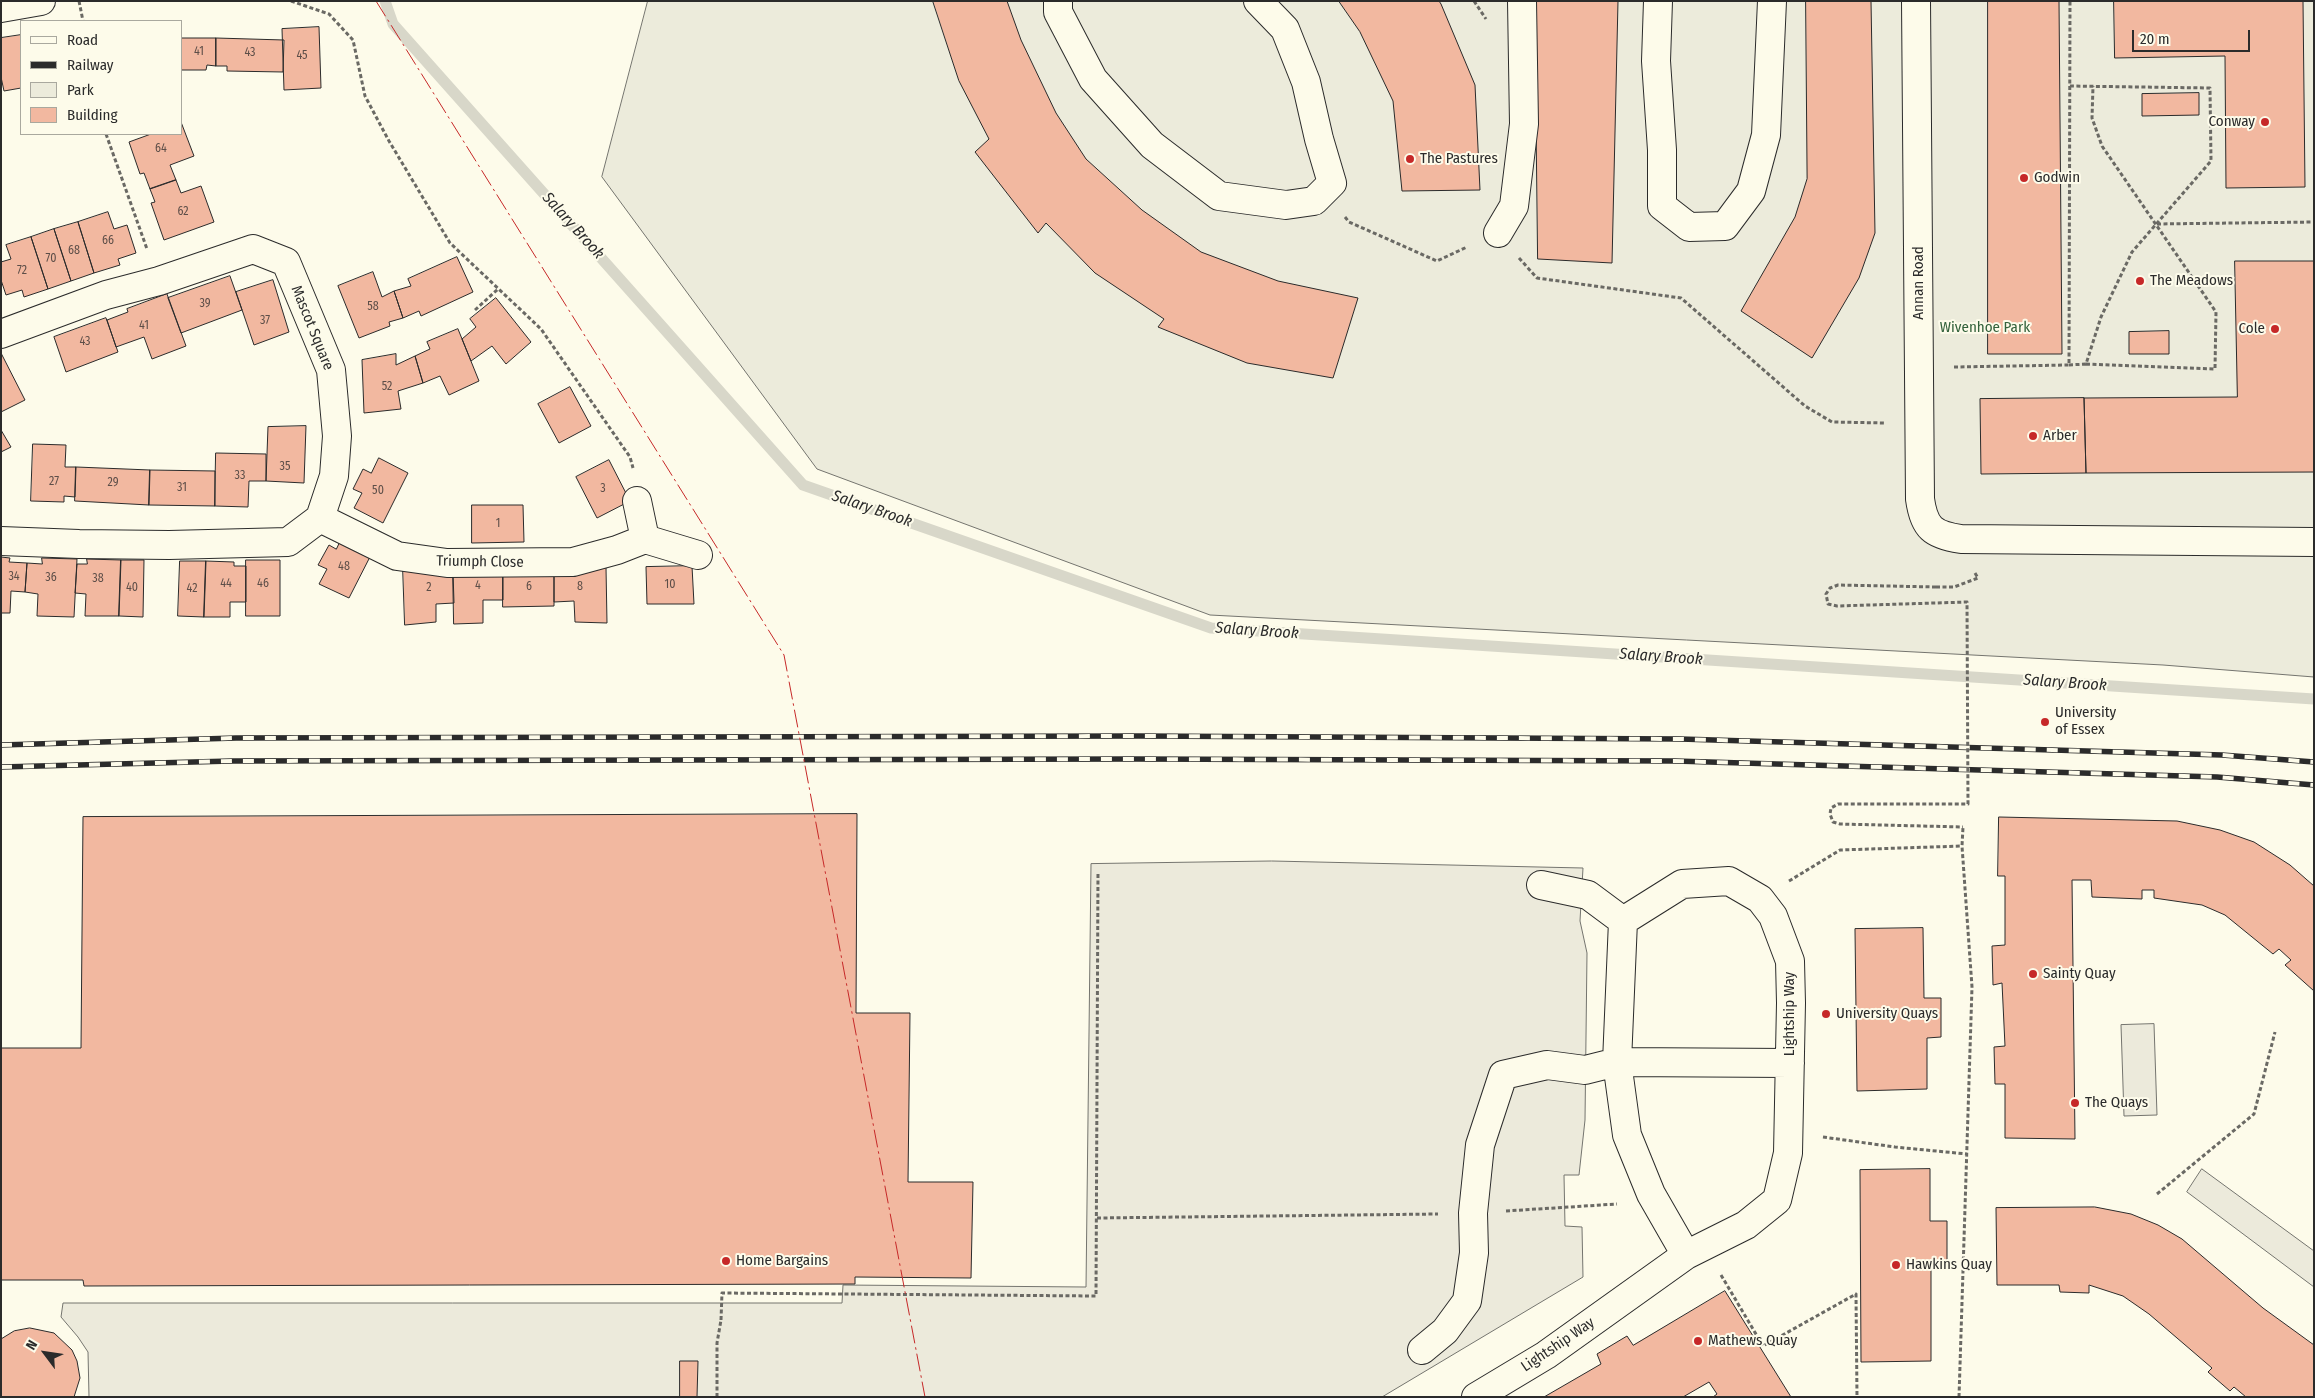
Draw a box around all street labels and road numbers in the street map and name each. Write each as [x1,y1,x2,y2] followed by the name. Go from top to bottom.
[1910,246,1928,320] street label: Annan Road
[287,283,337,373] street label: Mascot Square
[436,552,524,572] street label: Triumph Close
[1781,972,1799,1056] street label: Lightship Way
[1518,1314,1598,1376] street label: Lightship Way

